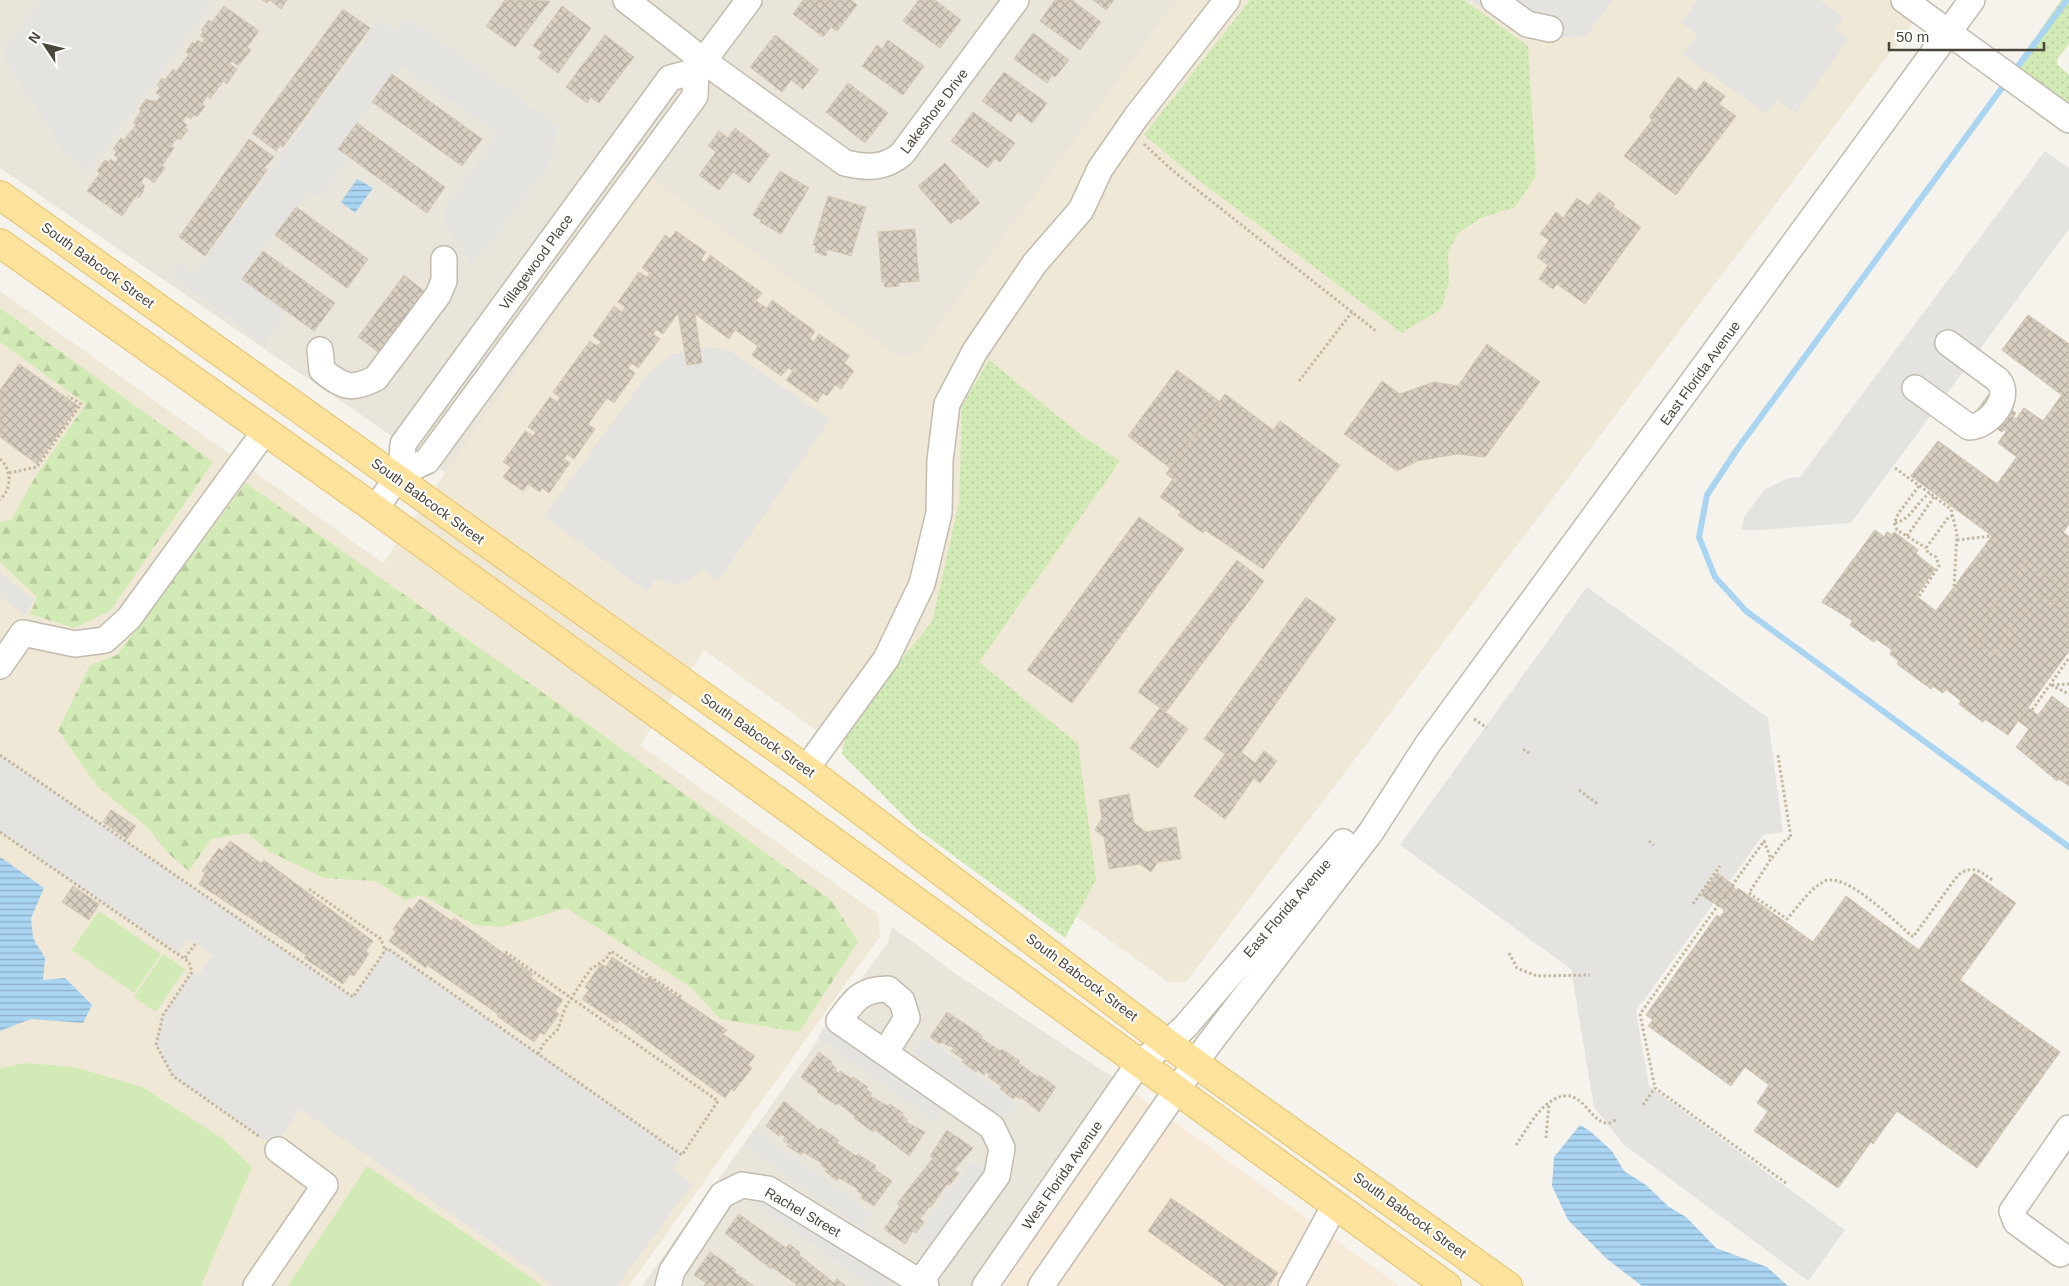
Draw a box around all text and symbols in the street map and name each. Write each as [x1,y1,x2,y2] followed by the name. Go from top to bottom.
[20,20,70,70] north arrow
[1889,20,2044,52] scale bar
[1896,28,1929,45] text: 50 m
[25,29,44,46] text: N
[897,65,971,157] street label: Lakeshore Drive
[496,211,576,313] street label: Villagewood Place
[39,219,158,311] street label: South Babcock Street
[1657,318,1743,428] street label: East Florida Avenue
[369,455,488,547] street label: South Babcock Street
[698,690,818,780] street label: South Babcock Street
[1240,855,1334,960] street label: East Florida Avenue
[1023,930,1141,1024] street label: South Babcock Street
[1019,1118,1106,1232] street label: West Florida Avenue
[1351,1169,1470,1261] street label: South Babcock Street
[762,1184,844,1240] street label: Rachel Street

